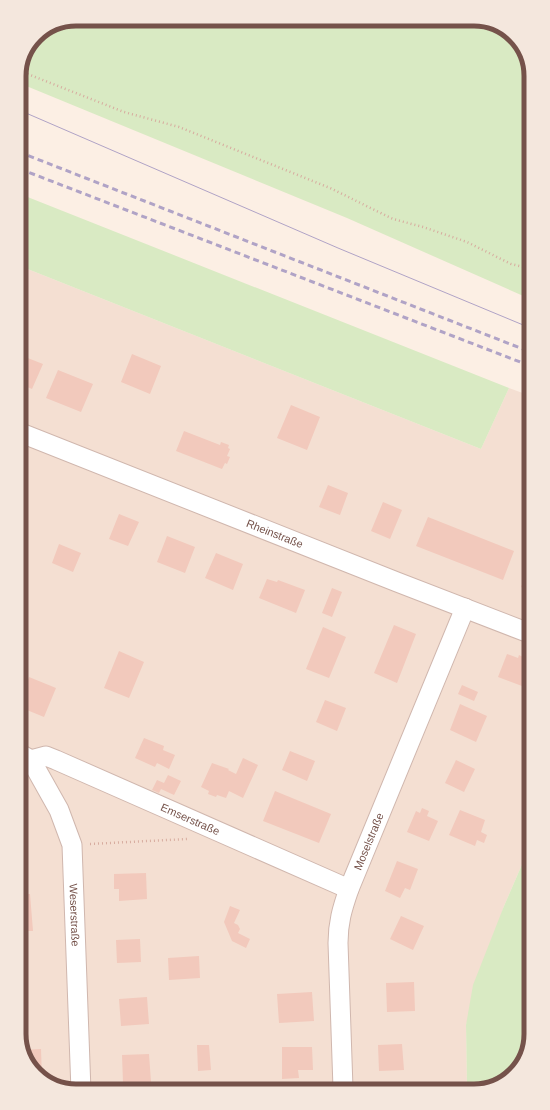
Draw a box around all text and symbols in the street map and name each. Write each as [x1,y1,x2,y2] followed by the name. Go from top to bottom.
[245,517,305,550] street label: Rheinstraße
[159,801,222,837] street label: Emserstraße
[352,811,386,872] street label: Moselstraße
[67,883,82,947] street label: Weserstraße

